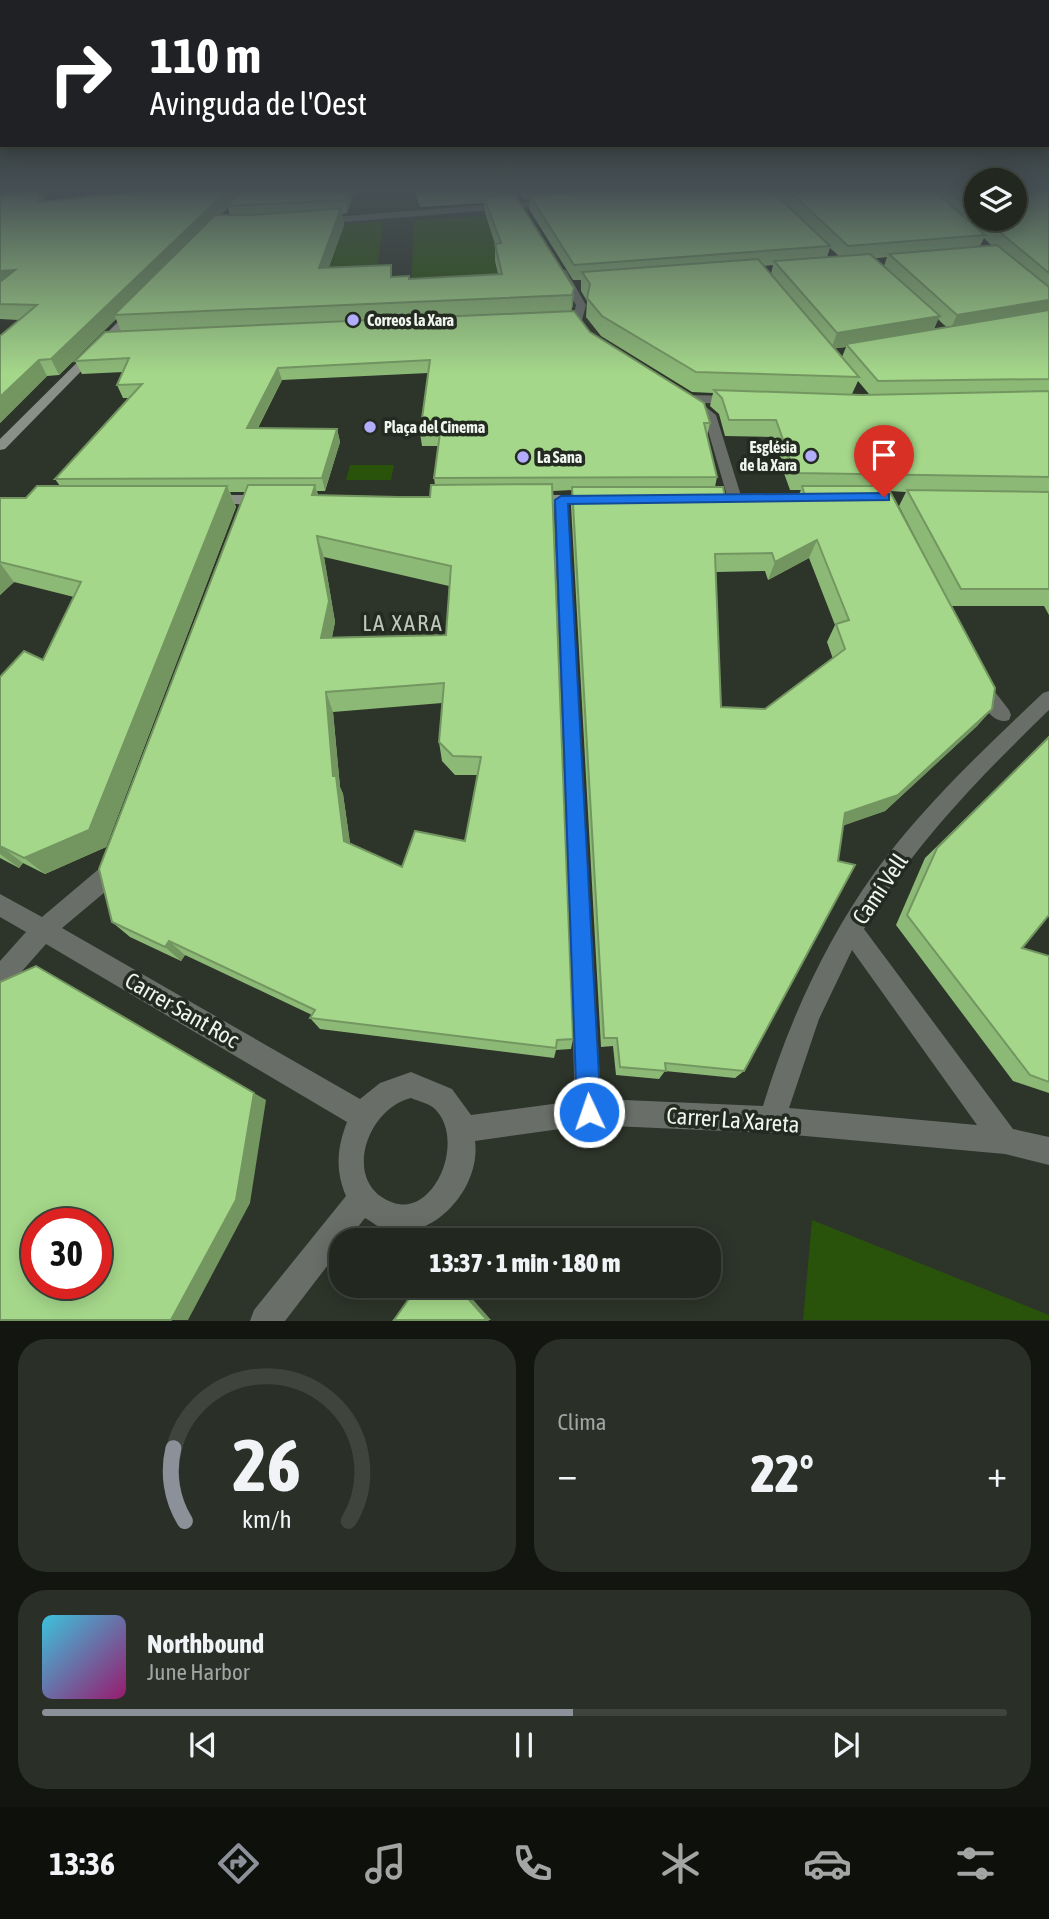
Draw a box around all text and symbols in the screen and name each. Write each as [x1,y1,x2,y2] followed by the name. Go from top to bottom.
[150,27,261,83] text: 110 m
[35,28,126,119] icon: right
[150,85,367,122] text: Avinguda de l'Oest
[964,168,1027,231] map controls
[964,168,1027,231] button: layers
[367,311,454,329] place label: Correos la Xara
[345,312,361,328] marker: Correos la Xara
[384,418,485,436] place label: Plaça del Cinema
[362,419,378,435] marker: Plaça del Cinema
[854,425,914,497] pin
[865,436,903,474] icon: arrive
[740,438,797,474] place label: Església de la Xara
[537,448,582,466] place label: La Sana
[803,448,819,464] marker: Església de la Xara
[515,449,531,465] marker: La Sana
[362,610,444,636] district label: LA XARA
[847,849,913,929] street label: Camí Vell
[120,967,244,1053] street label: Carrer Sant Roc
[552,1075,626,1149] position arrow
[666,1102,800,1138] street label: Carrer La Xareta
[21,1208,112,1299] speed limit sign: 30
[430,1248,620,1278] text: 13:37 · 1 min · 180 m
[558,1409,607,1435] text: Clima
[233,1424,301,1507] text: 26
[751,1443,814,1503] text: 22°
[558,1452,577,1495] text: −
[987,1452,1007,1495] text: +
[242,1505,292,1533] text: km/h
[147,1629,264,1659] text: Northbound
[147,1659,250,1685] text: June Harbor
[184,1726,222,1764] icon: previous
[505,1726,543,1764] icon: pause
[827,1726,865,1764] icon: next
[214,1839,263,1888] icon: directions
[361,1839,410,1888] icon: music
[508,1839,557,1888] icon: phone
[656,1839,705,1888] icon: climate
[803,1839,852,1888] icon: car
[951,1839,1000,1888] icon: filters
[49,1845,115,1882] text: 13:36

